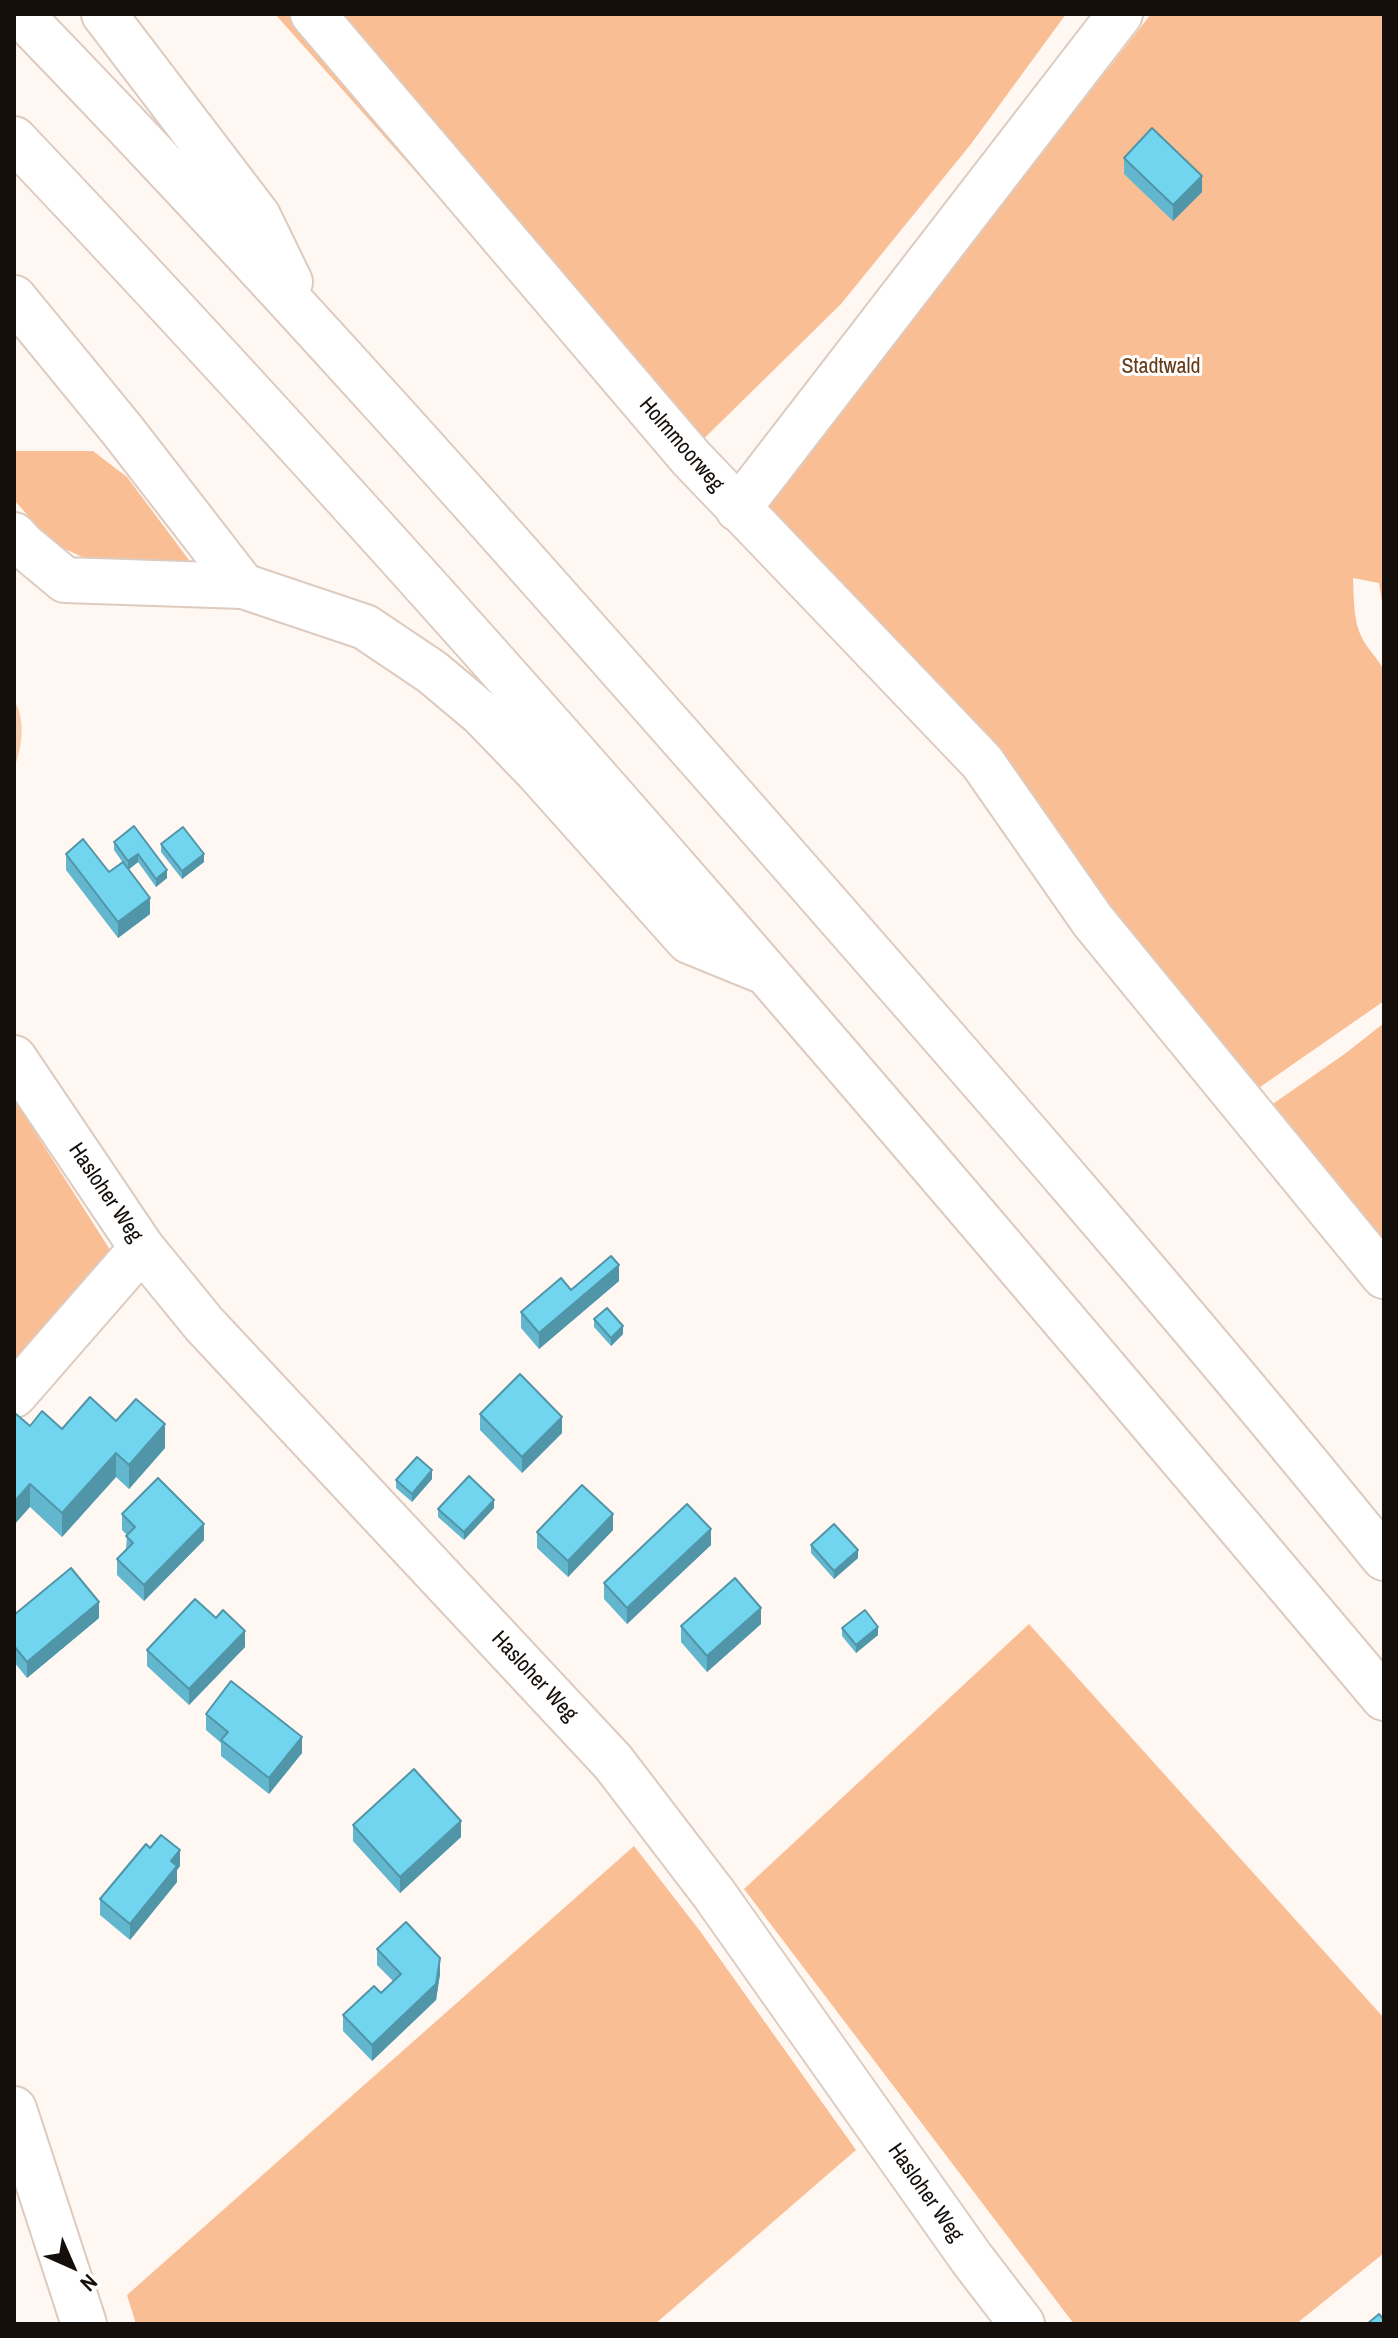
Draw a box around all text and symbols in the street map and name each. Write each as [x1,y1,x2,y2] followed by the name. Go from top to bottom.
[1121,354,1201,380] park label: Stadtwald
[633,392,729,498] street label: Holmmoorweg
[62,1138,148,1248] street label: Hasloher Weg
[485,1626,583,1728] street label: Hasloher Weg
[881,2139,969,2247] street label: Hasloher Weg
[32,2226,112,2306] north arrow
[74,2268,104,2298] text: N

